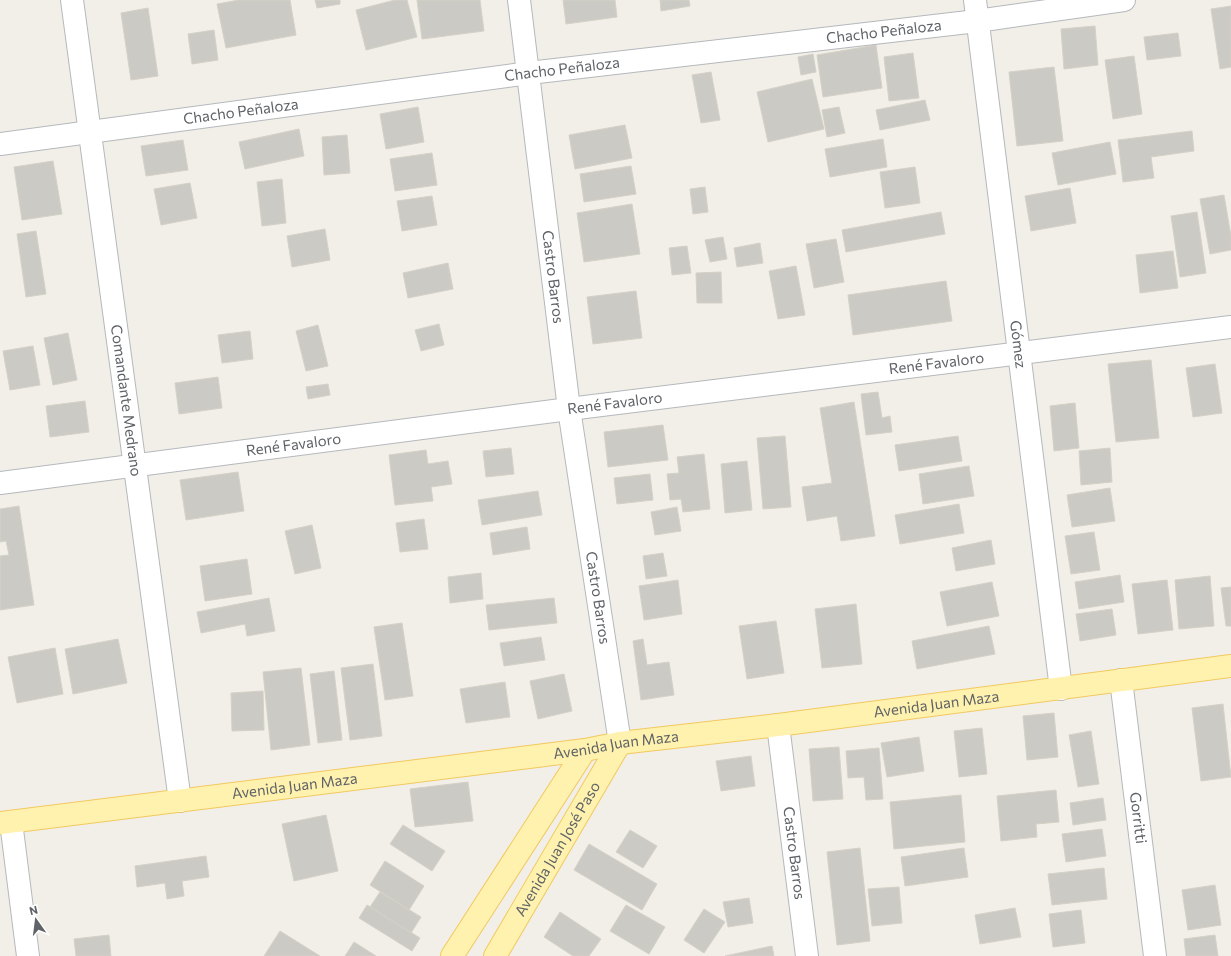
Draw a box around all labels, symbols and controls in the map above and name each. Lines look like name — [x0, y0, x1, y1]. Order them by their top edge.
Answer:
street label: Chacho Peñaloza — [825, 15, 943, 46]
street label: Chacho Peñaloza — [503, 53, 621, 84]
street label: Chacho Peñaloza — [182, 94, 300, 127]
street label: Castro Barros — [539, 229, 568, 325]
street label: Gómez — [1007, 319, 1031, 369]
street label: Comandante Medrano — [108, 323, 146, 477]
street label: René Favaloro — [888, 348, 985, 377]
street label: René Favaloro — [566, 388, 663, 417]
street label: René Favaloro — [245, 429, 342, 459]
street label: Castro Barros — [583, 550, 615, 645]
street label: Avenida Juan Maza — [872, 686, 1000, 720]
street label: Avenida Juan Maza — [552, 726, 680, 762]
street label: Avenida Juan Maza — [231, 768, 358, 802]
street label: Avenida Juan José Paso — [510, 778, 603, 919]
street label: Gorritti — [1127, 791, 1151, 845]
street label: Castro Barros — [780, 805, 810, 901]
north arrow — [16, 900, 56, 940]
text: N — [28, 903, 39, 917]

